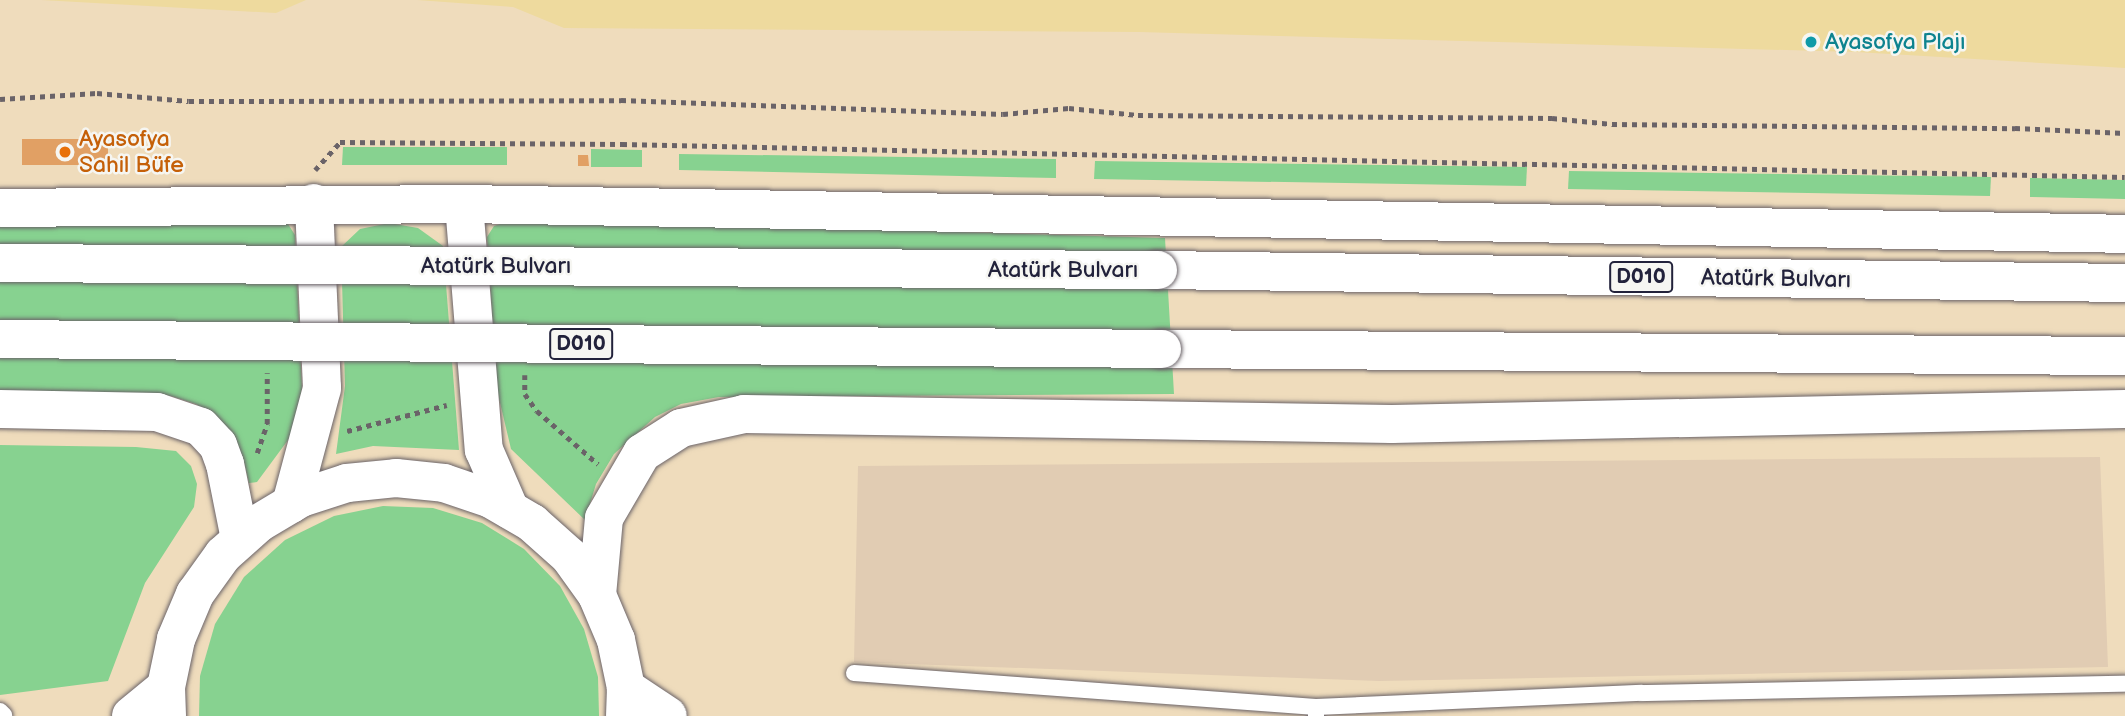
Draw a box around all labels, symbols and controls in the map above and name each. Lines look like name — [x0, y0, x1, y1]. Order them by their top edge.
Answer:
place label: Ayasofya Plajı — [1825, 28, 1965, 56]
marker: Ayasofya Plajı — [1803, 34, 1819, 50]
place label: Ayasofya Sahil Büfe — [79, 125, 184, 179]
marker: Ayasofya Sahil Büfe — [57, 144, 73, 160]
street label: Atatürk Bulvarı — [421, 252, 571, 280]
street label: Atatürk Bulvarı — [988, 256, 1138, 284]
road number: D010 — [1608, 260, 1674, 294]
street label: Atatürk Bulvarı — [1701, 264, 1851, 294]
road number: D010 — [548, 326, 614, 362]

